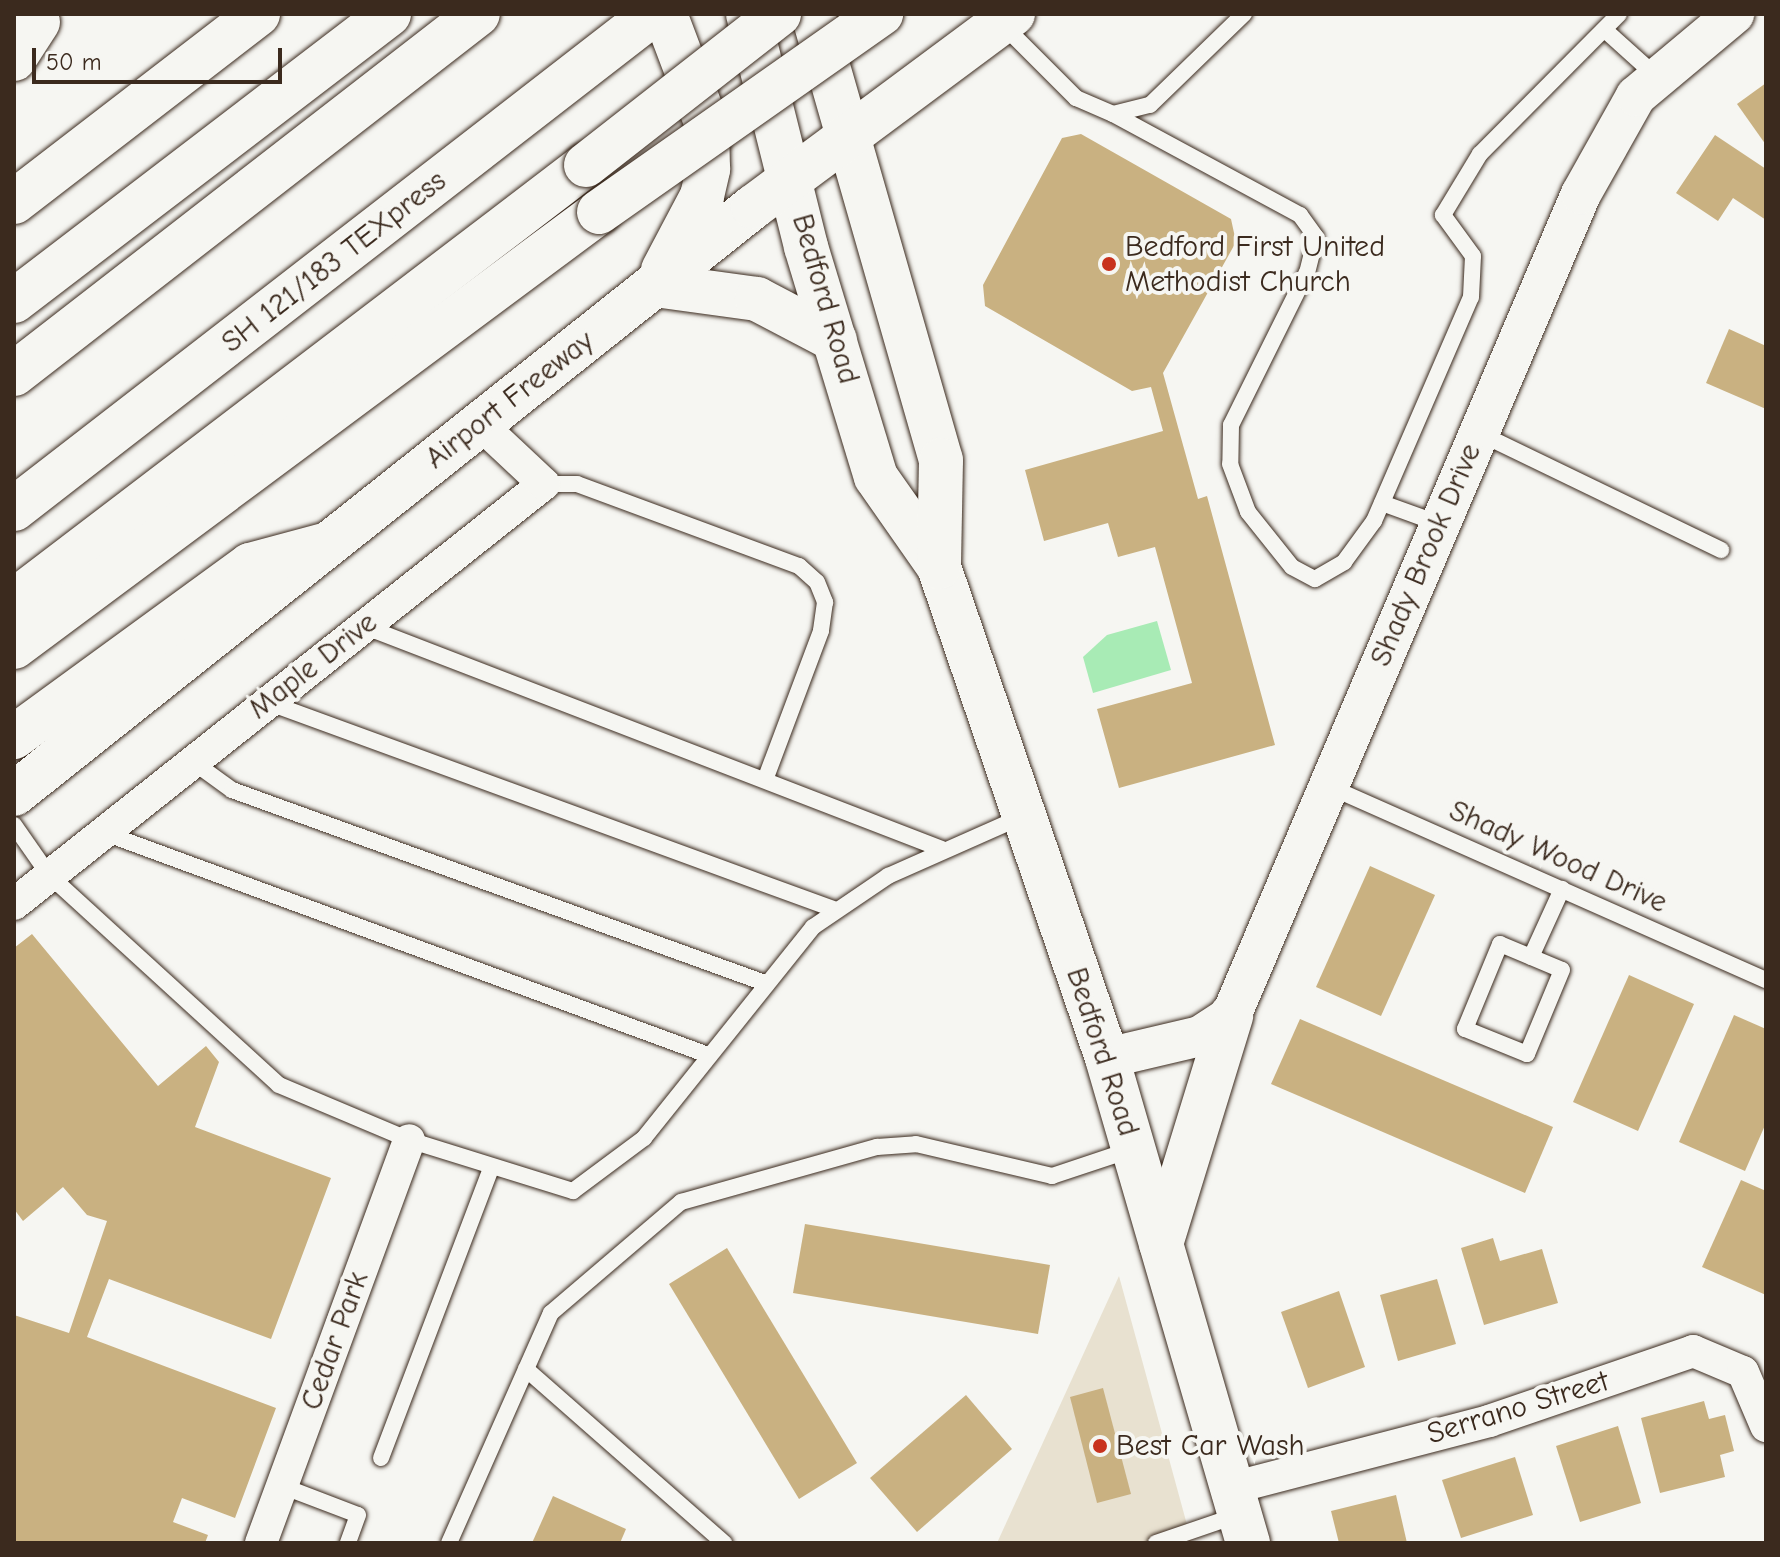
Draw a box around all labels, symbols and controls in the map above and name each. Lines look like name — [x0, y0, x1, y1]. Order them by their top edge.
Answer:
scale bar — [36, 32, 286, 82]
text: 50 m — [46, 48, 102, 76]
street label: SH 121/183 TEXpress — [215, 163, 453, 361]
street label: Bedford Road — [784, 210, 866, 388]
place label: Bedford First United Methodist Church — [1125, 229, 1385, 300]
marker: Bedford First United Methodist Church — [1100, 255, 1118, 273]
street label: Airport Freeway — [419, 323, 601, 477]
street label: Shady Brook Drive — [1363, 438, 1489, 672]
street label: Maple Drive — [242, 605, 384, 727]
street label: Shady Wood Drive — [1444, 793, 1672, 921]
street label: Bedford Road — [1058, 963, 1146, 1141]
street label: Cedar Park — [293, 1267, 377, 1415]
street label: Serrano Street — [1423, 1363, 1613, 1453]
place label: Best Car Wash — [1116, 1428, 1305, 1464]
marker: Best Car Wash — [1091, 1437, 1109, 1455]

